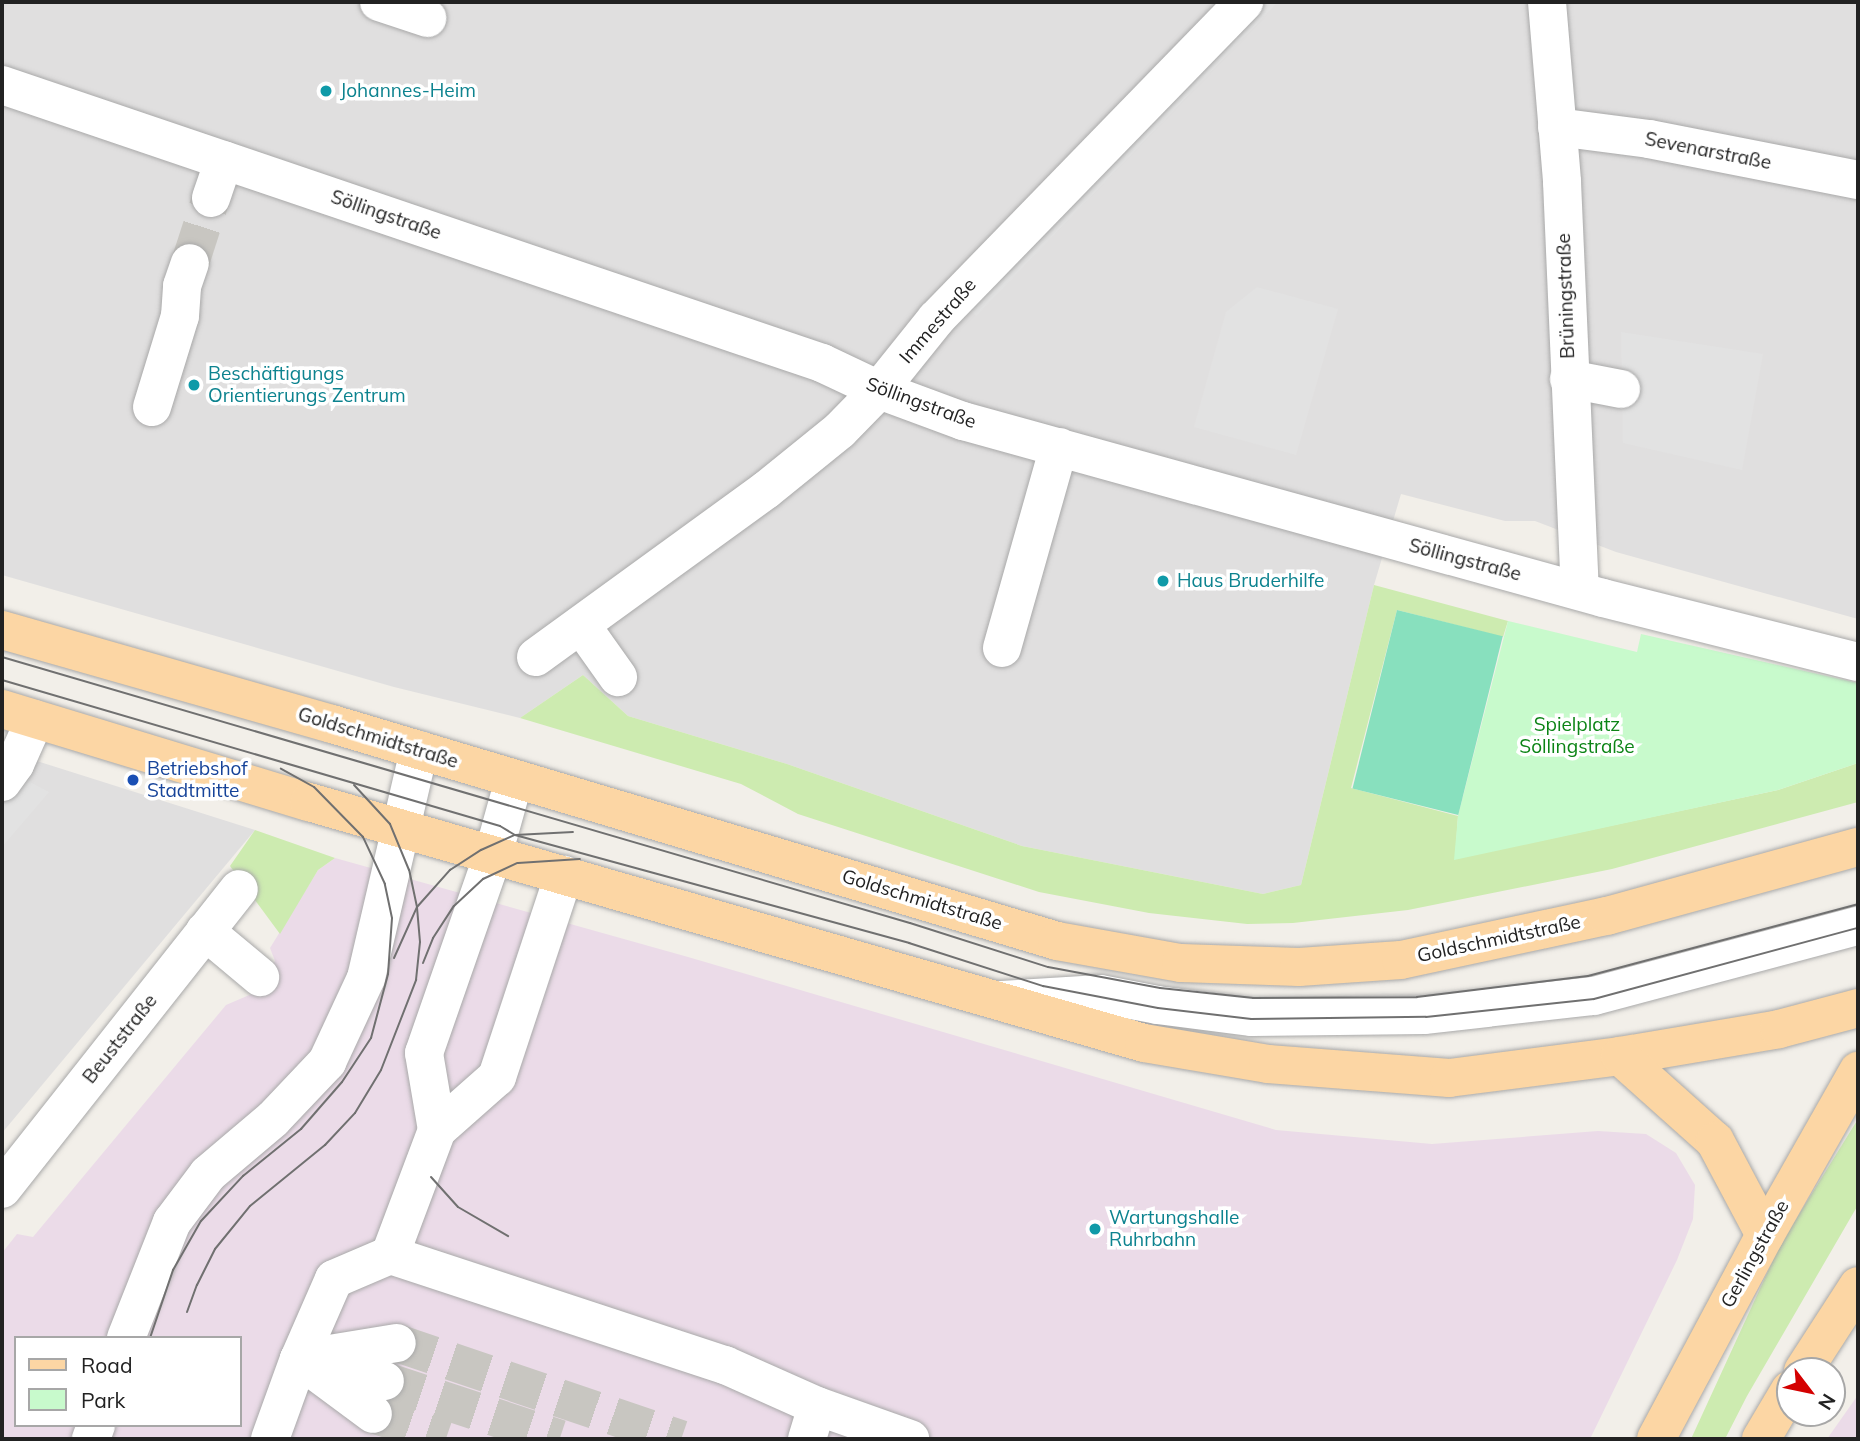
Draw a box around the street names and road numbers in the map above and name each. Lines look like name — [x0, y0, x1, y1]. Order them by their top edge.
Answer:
street label: Sevenarstraße — [1643, 128, 1773, 174]
street label: Söllingstraße — [328, 185, 444, 245]
street label: Brüningstraße — [1552, 233, 1580, 359]
street label: Immestraße — [895, 274, 981, 368]
street label: Söllingstraße — [863, 373, 979, 433]
street label: Söllingstraße — [1406, 534, 1524, 586]
street label: Goldschmidtstraße — [295, 703, 461, 773]
street label: Goldschmidtstraße — [839, 865, 1005, 935]
street label: Goldschmidtstraße — [1415, 911, 1583, 967]
street label: Beuststraße — [78, 990, 162, 1088]
street label: Gerlingstraße — [1716, 1196, 1794, 1312]

